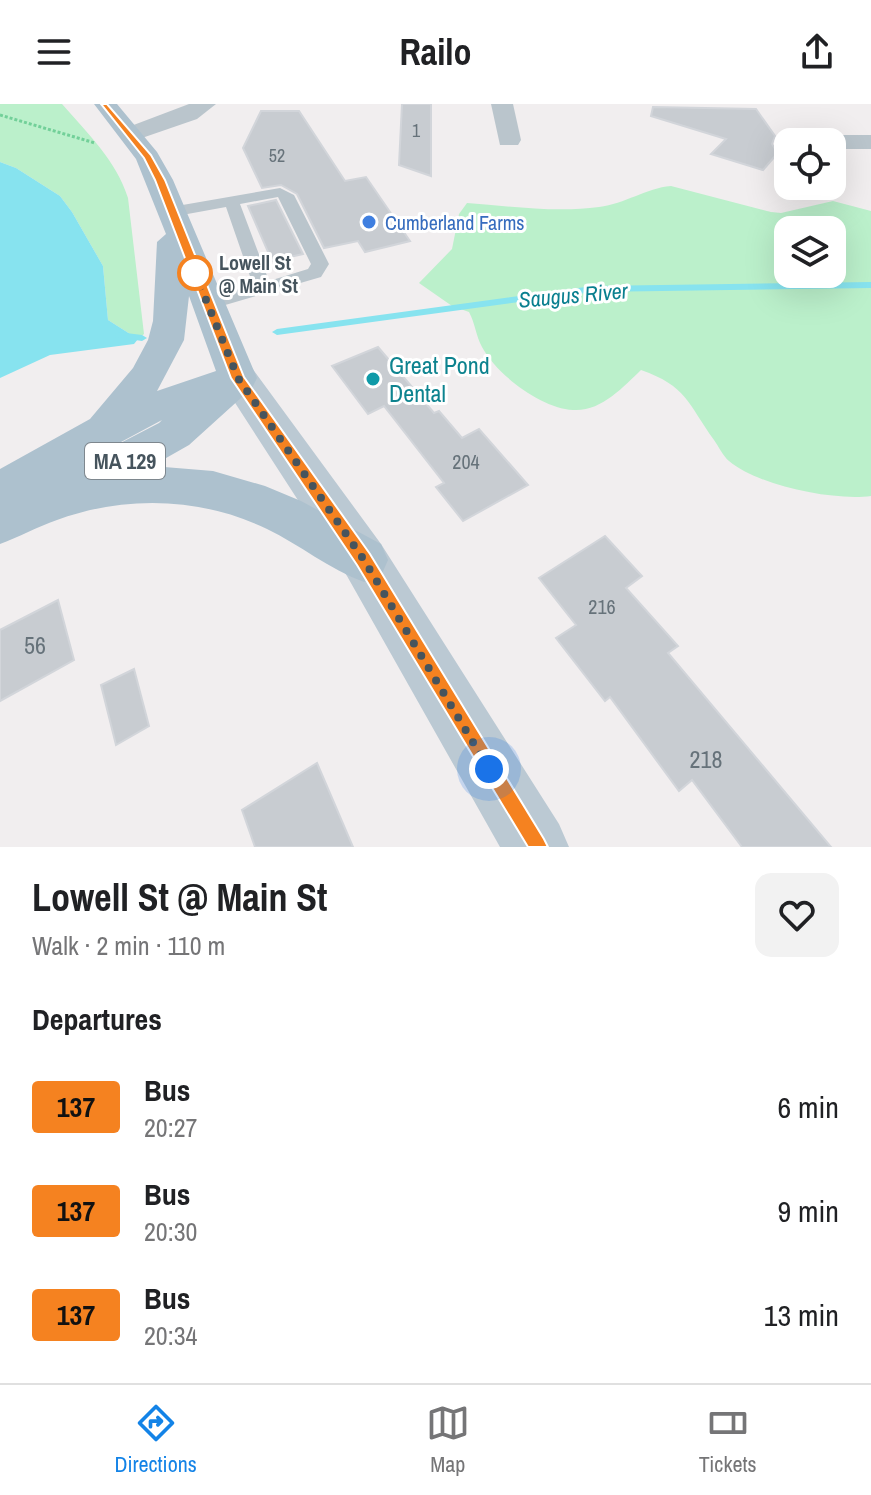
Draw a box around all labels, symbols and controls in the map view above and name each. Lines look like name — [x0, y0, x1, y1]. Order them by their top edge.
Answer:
text: Railo — [399, 28, 472, 76]
icon: menu — [32, 30, 76, 74]
icon: share — [795, 30, 839, 74]
house number: 1 — [412, 118, 421, 143]
map controls — [774, 128, 846, 288]
button: locate — [774, 128, 846, 200]
house number: 52 — [269, 143, 285, 168]
place label: Cumberland Farms — [385, 209, 525, 236]
marker: Cumberland Farms — [360, 213, 378, 231]
button: layers — [774, 216, 846, 288]
place label: Lowell St @ Main St — [219, 249, 298, 299]
marker: Lowell St @ Main St — [178, 256, 212, 290]
water label: Saugus River — [517, 275, 630, 315]
place label: Great Pond Dental — [389, 349, 490, 409]
marker: Great Pond Dental — [364, 370, 382, 388]
road number: MA 129 — [85, 443, 165, 479]
house number: 204 — [452, 448, 480, 475]
house number: 216 — [588, 593, 616, 620]
house number: 56 — [24, 629, 46, 661]
house number: 218 — [690, 743, 722, 775]
your location — [469, 749, 509, 789]
text: Lowell St @ Main St — [32, 872, 327, 923]
button: heart — [755, 873, 839, 957]
text: Walk · 2 min · 110 m — [32, 928, 225, 963]
text: Departures — [32, 999, 162, 1039]
text: Bus — [144, 1070, 190, 1110]
text: 6 min — [777, 1087, 839, 1127]
text: 137 — [57, 1088, 95, 1126]
text: 20:27 — [144, 1110, 197, 1145]
text: Bus — [144, 1174, 190, 1214]
text: 9 min — [777, 1191, 839, 1231]
text: 137 — [57, 1192, 95, 1230]
text: 20:30 — [144, 1214, 197, 1249]
text: Bus — [144, 1278, 190, 1318]
text: 13 min — [764, 1295, 839, 1335]
text: 137 — [57, 1296, 95, 1334]
text: 20:34 — [144, 1318, 197, 1353]
tab: Directions — [115, 1401, 197, 1479]
tab: Map — [426, 1401, 470, 1479]
tab: Tickets — [699, 1401, 756, 1479]

